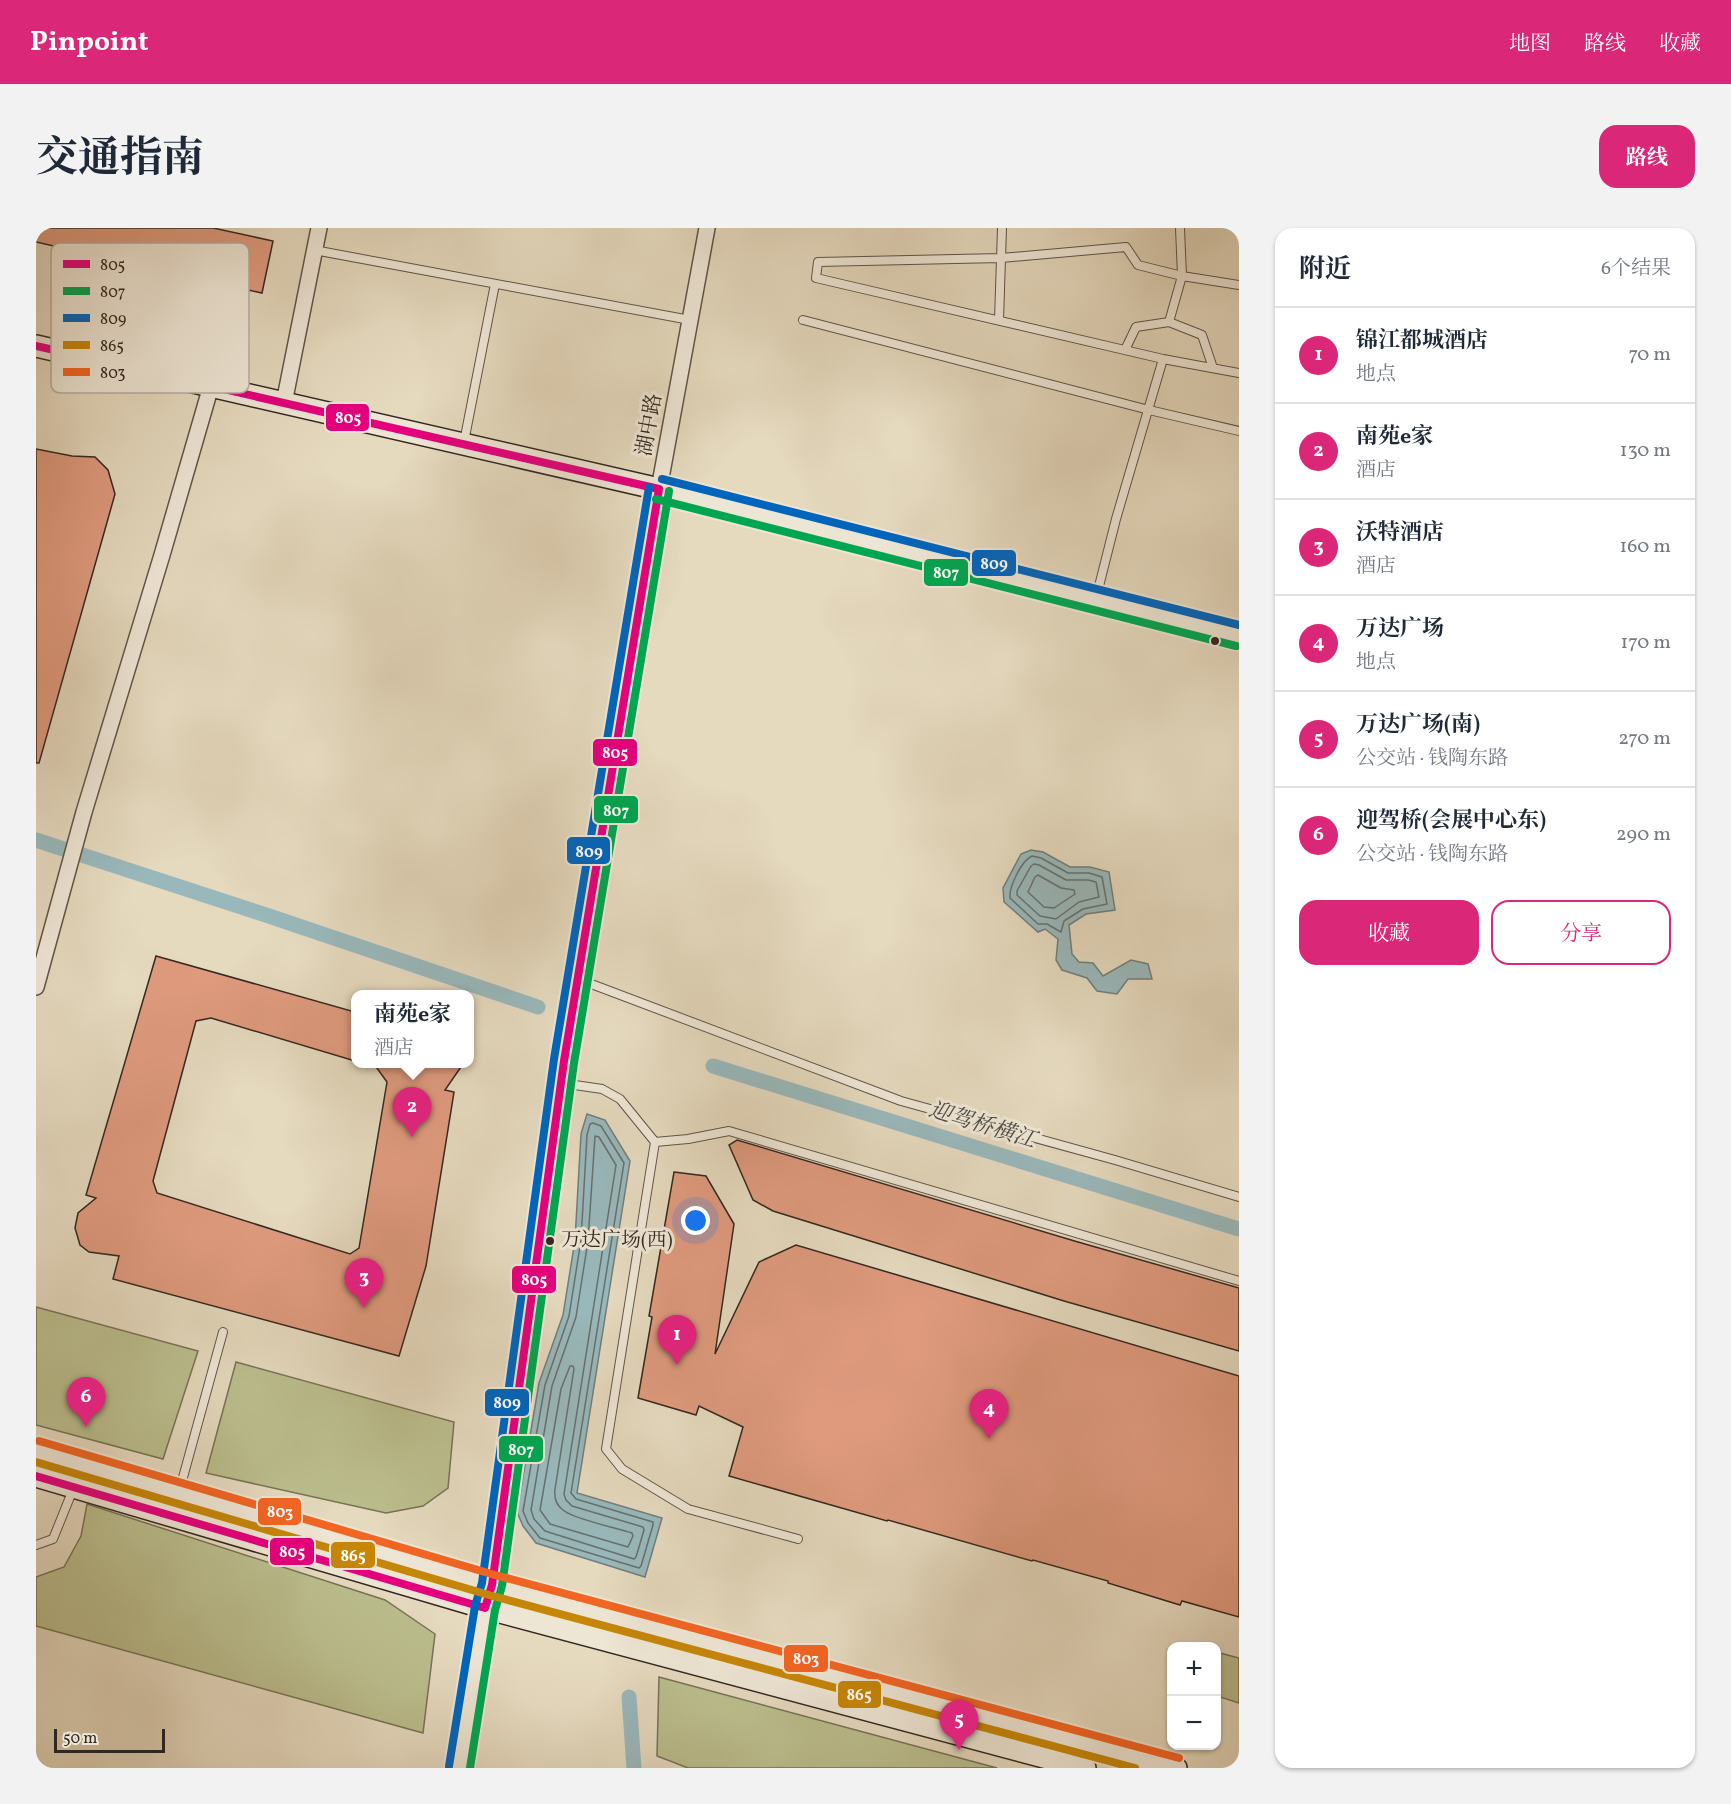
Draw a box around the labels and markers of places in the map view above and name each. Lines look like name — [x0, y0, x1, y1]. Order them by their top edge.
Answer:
unlabelled marker — [1209, 635, 1221, 647]
pin: 2 — [392, 1088, 431, 1137]
place label: 万达广场(西) — [561, 1227, 673, 1255]
marker: 万达广场(西) — [544, 1235, 556, 1247]
pin: 3 — [344, 1258, 384, 1308]
pin: 1 — [658, 1316, 696, 1365]
pin: 6 — [67, 1378, 106, 1427]
pin: 4 — [970, 1390, 1008, 1439]
pin: 5 — [940, 1700, 978, 1750]

